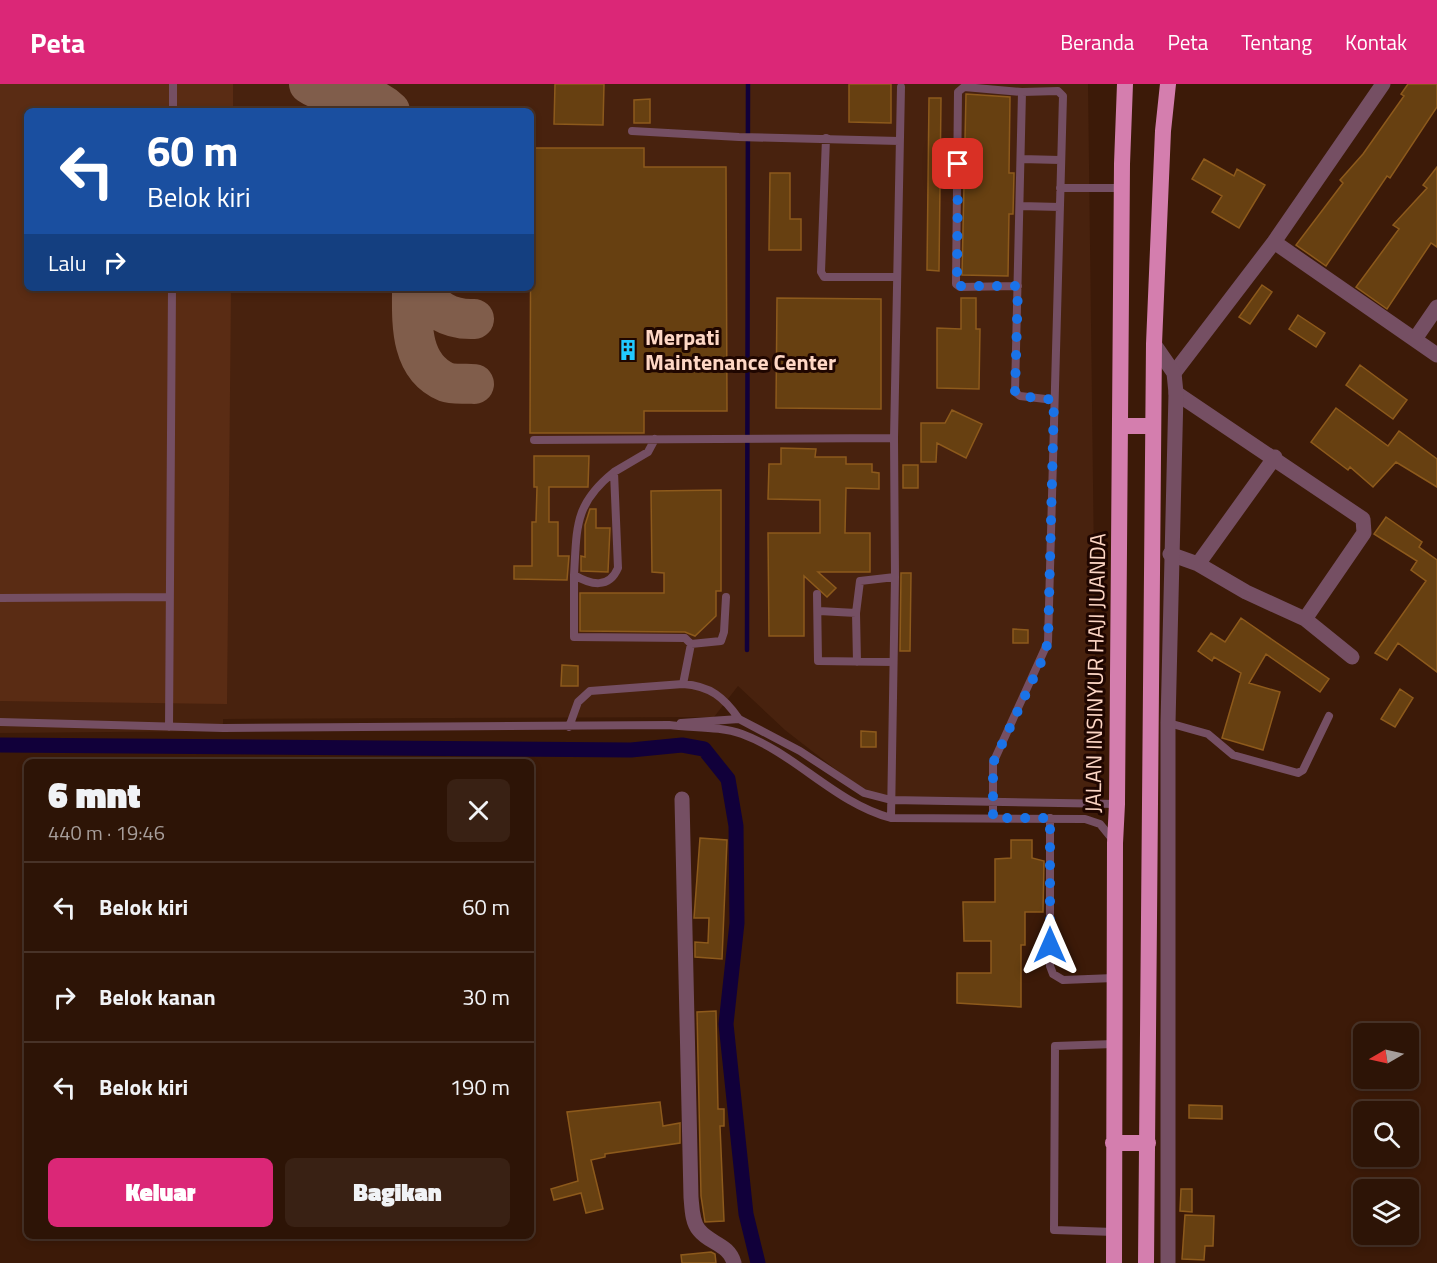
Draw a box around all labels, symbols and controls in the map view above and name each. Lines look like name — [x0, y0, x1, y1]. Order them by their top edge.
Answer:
text: Peta — [30, 21, 85, 64]
text: Beranda — [1060, 26, 1134, 58]
text: Peta — [1167, 26, 1208, 58]
text: Tentang — [1241, 26, 1312, 58]
text: Kontak — [1345, 26, 1407, 58]
text: 60 m — [147, 118, 239, 182]
icon: left — [48, 132, 126, 210]
pin — [932, 138, 983, 189]
icon: arrive — [941, 147, 974, 180]
text: Belok kiri — [147, 176, 251, 217]
text: Lalu — [48, 246, 86, 280]
icon: right — [98, 246, 131, 279]
place label: Merpati Maintenance Center — [645, 320, 836, 379]
building icon: Merpati Maintenance Center — [616, 338, 640, 362]
street label: JALAN INSINYUR HAJI JUANDA — [1076, 533, 1114, 813]
text: 6 mnt — [48, 767, 141, 822]
button: close — [447, 779, 510, 842]
text: 440 m · 19:46 — [48, 817, 165, 848]
text: Belok kiri — [99, 890, 188, 924]
text: 60 m — [462, 890, 510, 924]
icon: left — [48, 891, 81, 924]
position arrow — [1018, 913, 1082, 977]
text: Belok kanan — [99, 980, 216, 1014]
text: 30 m — [462, 980, 510, 1014]
icon: right — [48, 981, 81, 1014]
north arrow — [1353, 1023, 1419, 1089]
map controls — [1353, 1023, 1419, 1245]
text: Belok kiri — [99, 1070, 188, 1104]
text: 190 m — [450, 1070, 510, 1104]
icon: left — [48, 1071, 81, 1104]
button: search — [1353, 1101, 1419, 1167]
button: Keluar — [48, 1158, 273, 1227]
button: Bagikan — [285, 1158, 510, 1227]
button: layers — [1353, 1179, 1419, 1245]

